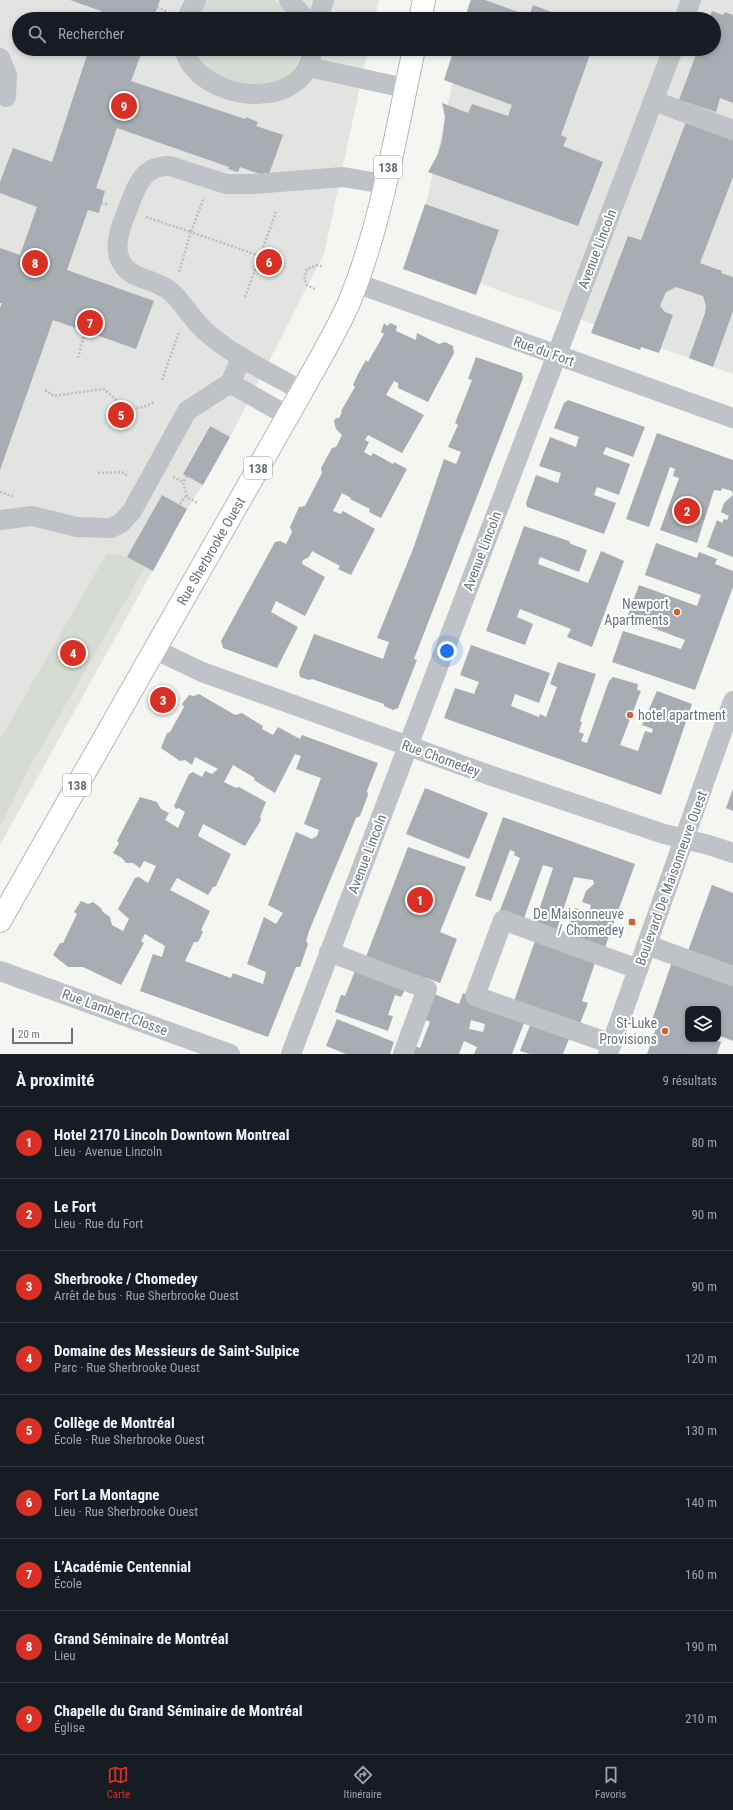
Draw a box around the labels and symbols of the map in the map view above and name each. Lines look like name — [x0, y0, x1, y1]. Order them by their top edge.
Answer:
pin: 9 — [111, 91, 137, 121]
road number: 138 — [374, 156, 402, 178]
street label: Avenue Lincoln — [575, 207, 619, 291]
pin: 6 — [256, 247, 282, 277]
pin: 8 — [22, 248, 48, 278]
pin: 7 — [77, 308, 103, 338]
street label: Rue du Fort — [512, 333, 576, 369]
pin: 5 — [108, 400, 134, 430]
road number: 138 — [244, 457, 272, 479]
street label: Rue Sherbrooke Ouest — [174, 494, 248, 608]
pin: 2 — [674, 496, 700, 526]
street label: Avenue Lincoln — [460, 509, 504, 593]
place label: Newport Apartments — [604, 596, 669, 628]
marker: Newport Apartments — [672, 607, 682, 617]
pin: 4 — [60, 638, 86, 668]
your location — [437, 641, 457, 661]
pin: 3 — [150, 685, 176, 715]
place label: hotel apartment — [638, 707, 726, 723]
marker: hotel apartment — [625, 710, 635, 720]
street label: Rue Chomedey — [400, 736, 482, 780]
road number: 138 — [63, 774, 91, 796]
street label: Boulevard De Maisonneuve Ouest — [632, 789, 710, 967]
street label: Avenue Lincoln — [345, 812, 389, 896]
pin: 1 — [407, 885, 433, 915]
place label: De Maisonneuve / Chomedey — [533, 906, 624, 938]
marker: De Maisonneuve / Chomedey — [627, 917, 637, 927]
street label: Rue Lambert-Closse — [60, 985, 170, 1039]
place label: St-Luke Provisions — [599, 1015, 657, 1047]
scale bar — [12, 1026, 73, 1045]
marker: St-Luke Provisions — [660, 1026, 670, 1036]

